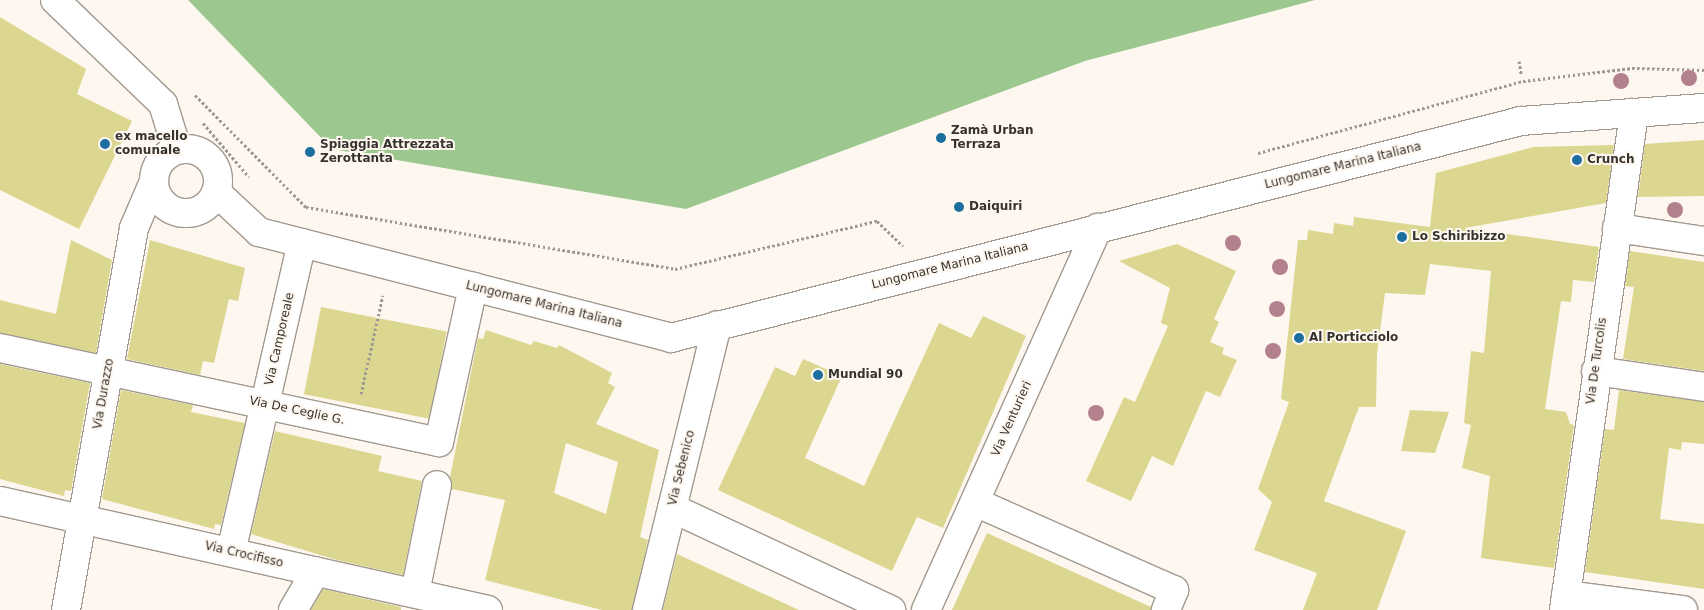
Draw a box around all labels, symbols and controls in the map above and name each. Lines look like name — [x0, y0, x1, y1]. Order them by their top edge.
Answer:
place label: Zamà Urban Terraza — [951, 124, 1033, 152]
place label: ex macello comunale — [115, 130, 187, 158]
marker: Zamà Urban Terraza — [935, 132, 947, 144]
marker: ex macello comunale — [99, 138, 111, 150]
place label: Spiaggia Attrezzata Zerottanta — [320, 138, 454, 166]
street label: Lungomare Marina Italiana — [1263, 140, 1423, 192]
marker: Spiaggia Attrezzata Zerottanta — [304, 146, 316, 158]
place label: Crunch — [1587, 153, 1634, 167]
marker: Crunch — [1571, 154, 1583, 166]
place label: Daiquiri — [969, 200, 1022, 214]
marker: Daiquiri — [953, 201, 965, 213]
place label: Lo Schiribizzo — [1412, 230, 1505, 244]
marker: Lo Schiribizzo — [1396, 231, 1408, 243]
street label: Lungomare Marina Italiana — [870, 240, 1030, 292]
street label: Lungomare Marina Italiana — [464, 279, 624, 331]
street label: Via Camporeale — [262, 291, 298, 387]
street label: Via De Turcolis — [1584, 317, 1610, 405]
place label: Al Porticciolo — [1309, 331, 1398, 345]
marker: Al Porticciolo — [1293, 332, 1305, 344]
street label: Via Durazzo — [91, 358, 117, 430]
place label: Mundial 90 — [828, 368, 903, 382]
marker: Mundial 90 — [812, 369, 824, 381]
street label: Via Venturieri — [989, 379, 1035, 459]
street label: Via De Ceglie G. — [248, 394, 346, 428]
street label: Via Sebenico — [666, 429, 698, 507]
street label: Via Crocifisso — [203, 539, 285, 571]

